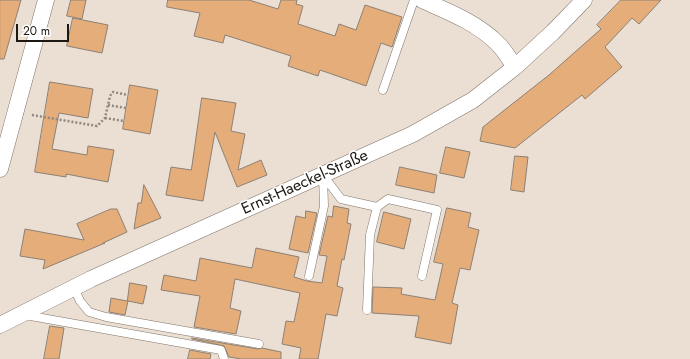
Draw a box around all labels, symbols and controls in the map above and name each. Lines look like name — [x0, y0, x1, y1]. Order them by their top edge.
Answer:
scale bar — [18, 16, 71, 42]
text: 20 m — [23, 22, 50, 40]
street label: Ernst-Haeckel-Straße — [239, 146, 371, 220]

